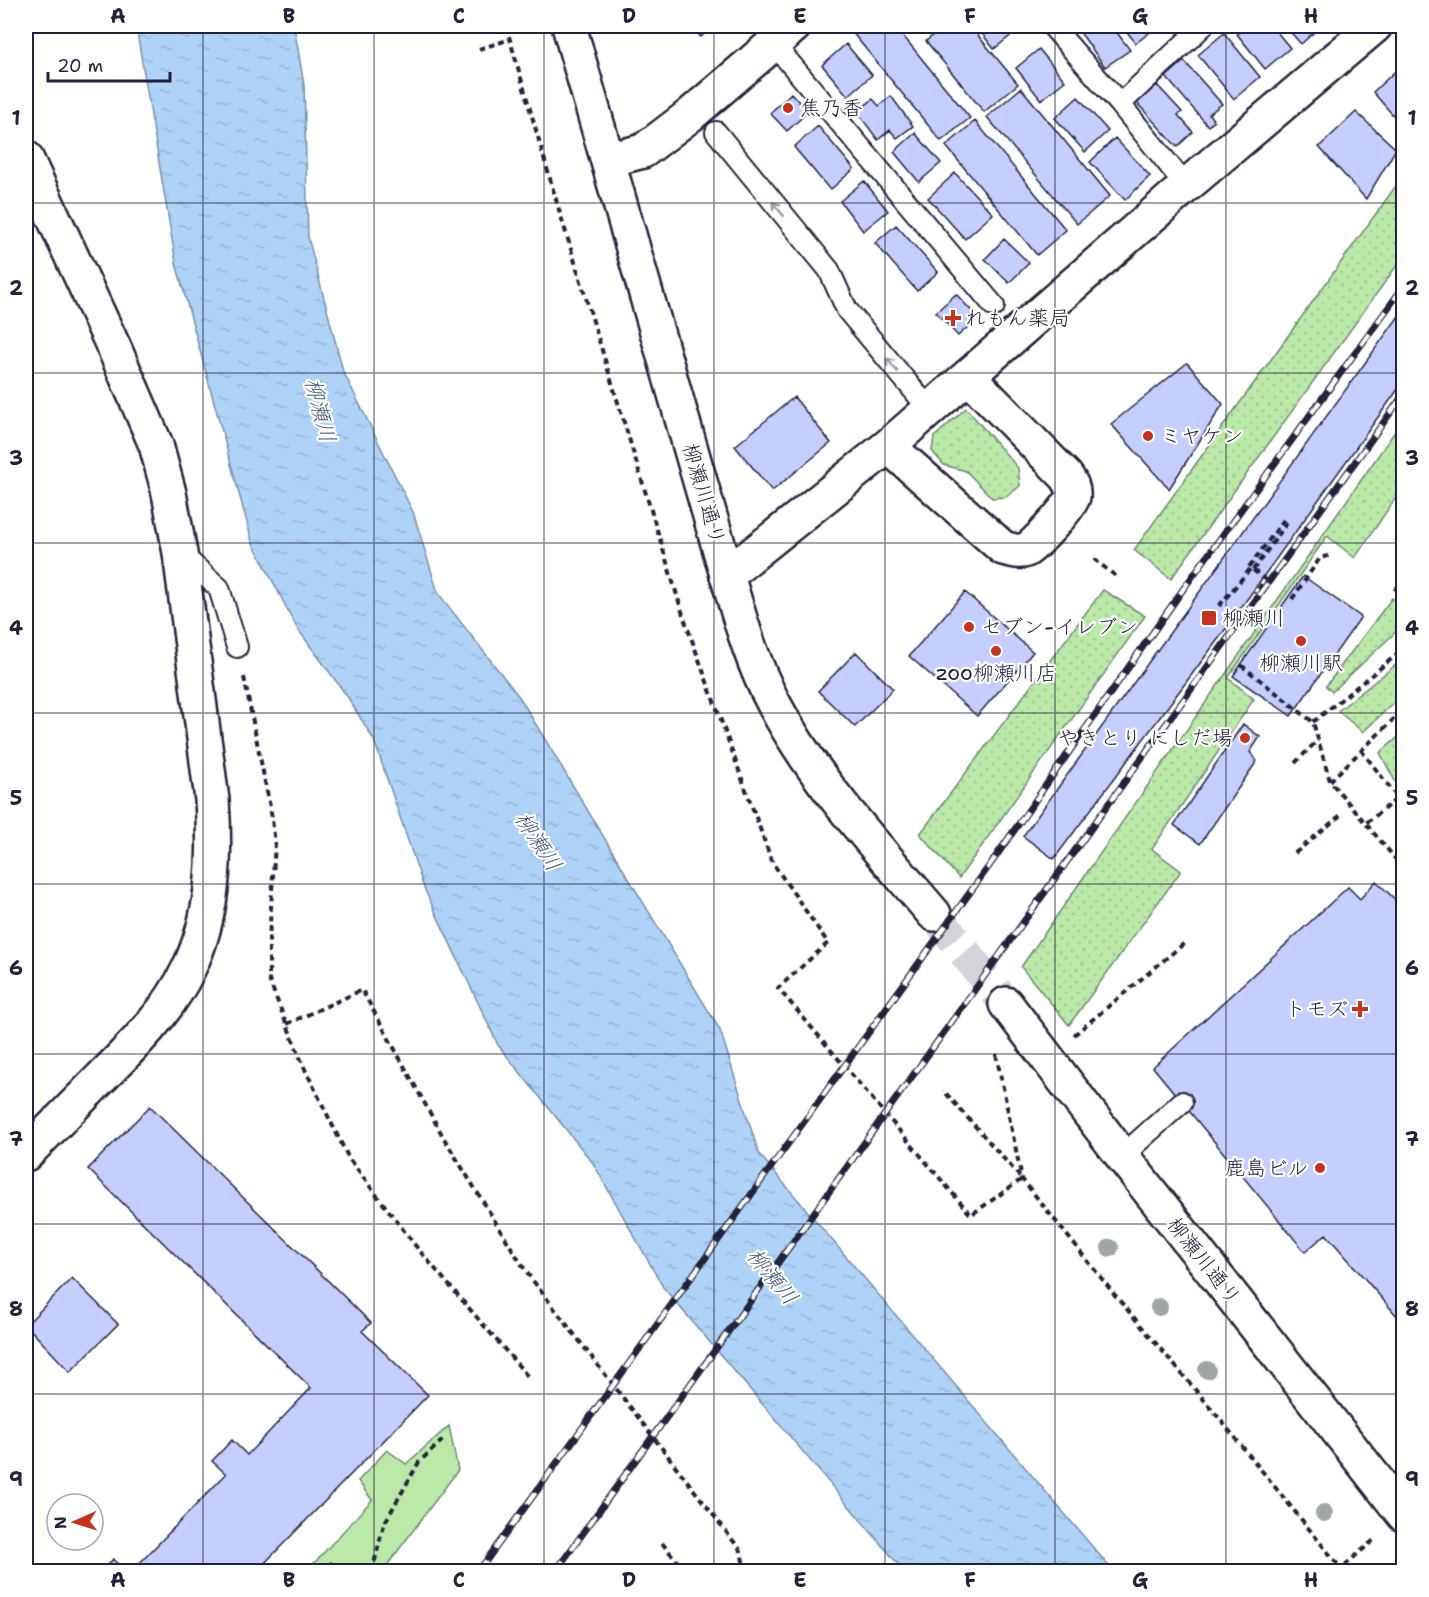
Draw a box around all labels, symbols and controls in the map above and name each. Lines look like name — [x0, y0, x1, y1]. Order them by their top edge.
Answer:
text: A — [110, 3, 126, 29]
text: B — [283, 3, 295, 29]
text: C — [453, 3, 465, 29]
text: D — [622, 3, 636, 29]
text: E — [793, 3, 807, 29]
text: F — [964, 3, 976, 29]
text: G — [1132, 3, 1148, 29]
text: H — [1304, 3, 1318, 29]
scale bar — [48, 45, 170, 83]
text: 20 m — [57, 54, 103, 78]
place label: 焦乃香 — [800, 94, 863, 122]
marker: 焦乃香 — [781, 101, 795, 115]
text: 1 — [11, 105, 21, 131]
text: 1 — [1407, 105, 1417, 131]
one-way arrow — [771, 202, 785, 217]
text: 2 — [9, 275, 23, 301]
text: 2 — [1405, 275, 1419, 301]
place label: れもん薬局 — [965, 304, 1070, 332]
marker: れもん薬局 — [946, 311, 960, 325]
one-way arrow — [886, 357, 899, 373]
water label: 柳瀬川 — [298, 375, 343, 446]
place label: ミヤケン — [1160, 422, 1244, 450]
marker: ミヤケン — [1141, 429, 1155, 443]
street label: 柳瀬川通り — [676, 440, 732, 548]
text: 3 — [9, 445, 23, 471]
text: 3 — [1405, 445, 1419, 471]
place label: 柳瀬川 — [1222, 604, 1285, 632]
marker: 柳瀬川 — [1200, 609, 1218, 627]
place label: セブン-イレブン — [981, 613, 1138, 641]
text: 4 — [9, 615, 23, 641]
text: 4 — [1405, 615, 1419, 641]
marker: セブン-イレブン — [962, 620, 976, 634]
marker: 柳瀬川駅 — [1294, 634, 1308, 648]
marker: zoo柳瀬川店 — [989, 644, 1003, 658]
place label: 柳瀬川駅 — [1259, 649, 1343, 677]
place label: zoo柳瀬川店 — [935, 659, 1057, 687]
place label: やきとり にしだ場 — [1058, 724, 1233, 752]
marker: やきとり にしだ場 — [1238, 731, 1252, 745]
text: 5 — [10, 785, 22, 811]
text: 5 — [1406, 785, 1418, 811]
water label: 柳瀬川 — [508, 806, 569, 877]
text: 6 — [9, 955, 23, 981]
text: 6 — [1405, 955, 1419, 981]
place label: トモズ — [1285, 995, 1348, 1023]
marker: トモズ — [1353, 1002, 1367, 1016]
text: 7 — [9, 1126, 23, 1152]
text: 7 — [1405, 1126, 1419, 1152]
place label: 鹿島ビル — [1224, 1154, 1308, 1182]
marker: 鹿島ビル — [1313, 1161, 1327, 1175]
street label: 柳瀬川通り — [1161, 1211, 1247, 1311]
water label: 柳瀬川 — [741, 1242, 805, 1311]
text: 8 — [9, 1296, 23, 1322]
text: 8 — [1405, 1296, 1419, 1322]
text: 9 — [9, 1466, 23, 1492]
text: 9 — [1405, 1466, 1419, 1492]
north arrow — [45, 1492, 105, 1552]
text: N — [50, 1516, 71, 1530]
text: A — [110, 1567, 126, 1593]
text: B — [283, 1567, 295, 1593]
text: C — [453, 1567, 465, 1593]
text: D — [622, 1567, 636, 1593]
text: E — [793, 1567, 807, 1593]
text: F — [964, 1567, 976, 1593]
text: G — [1132, 1567, 1148, 1593]
text: H — [1304, 1567, 1318, 1593]

